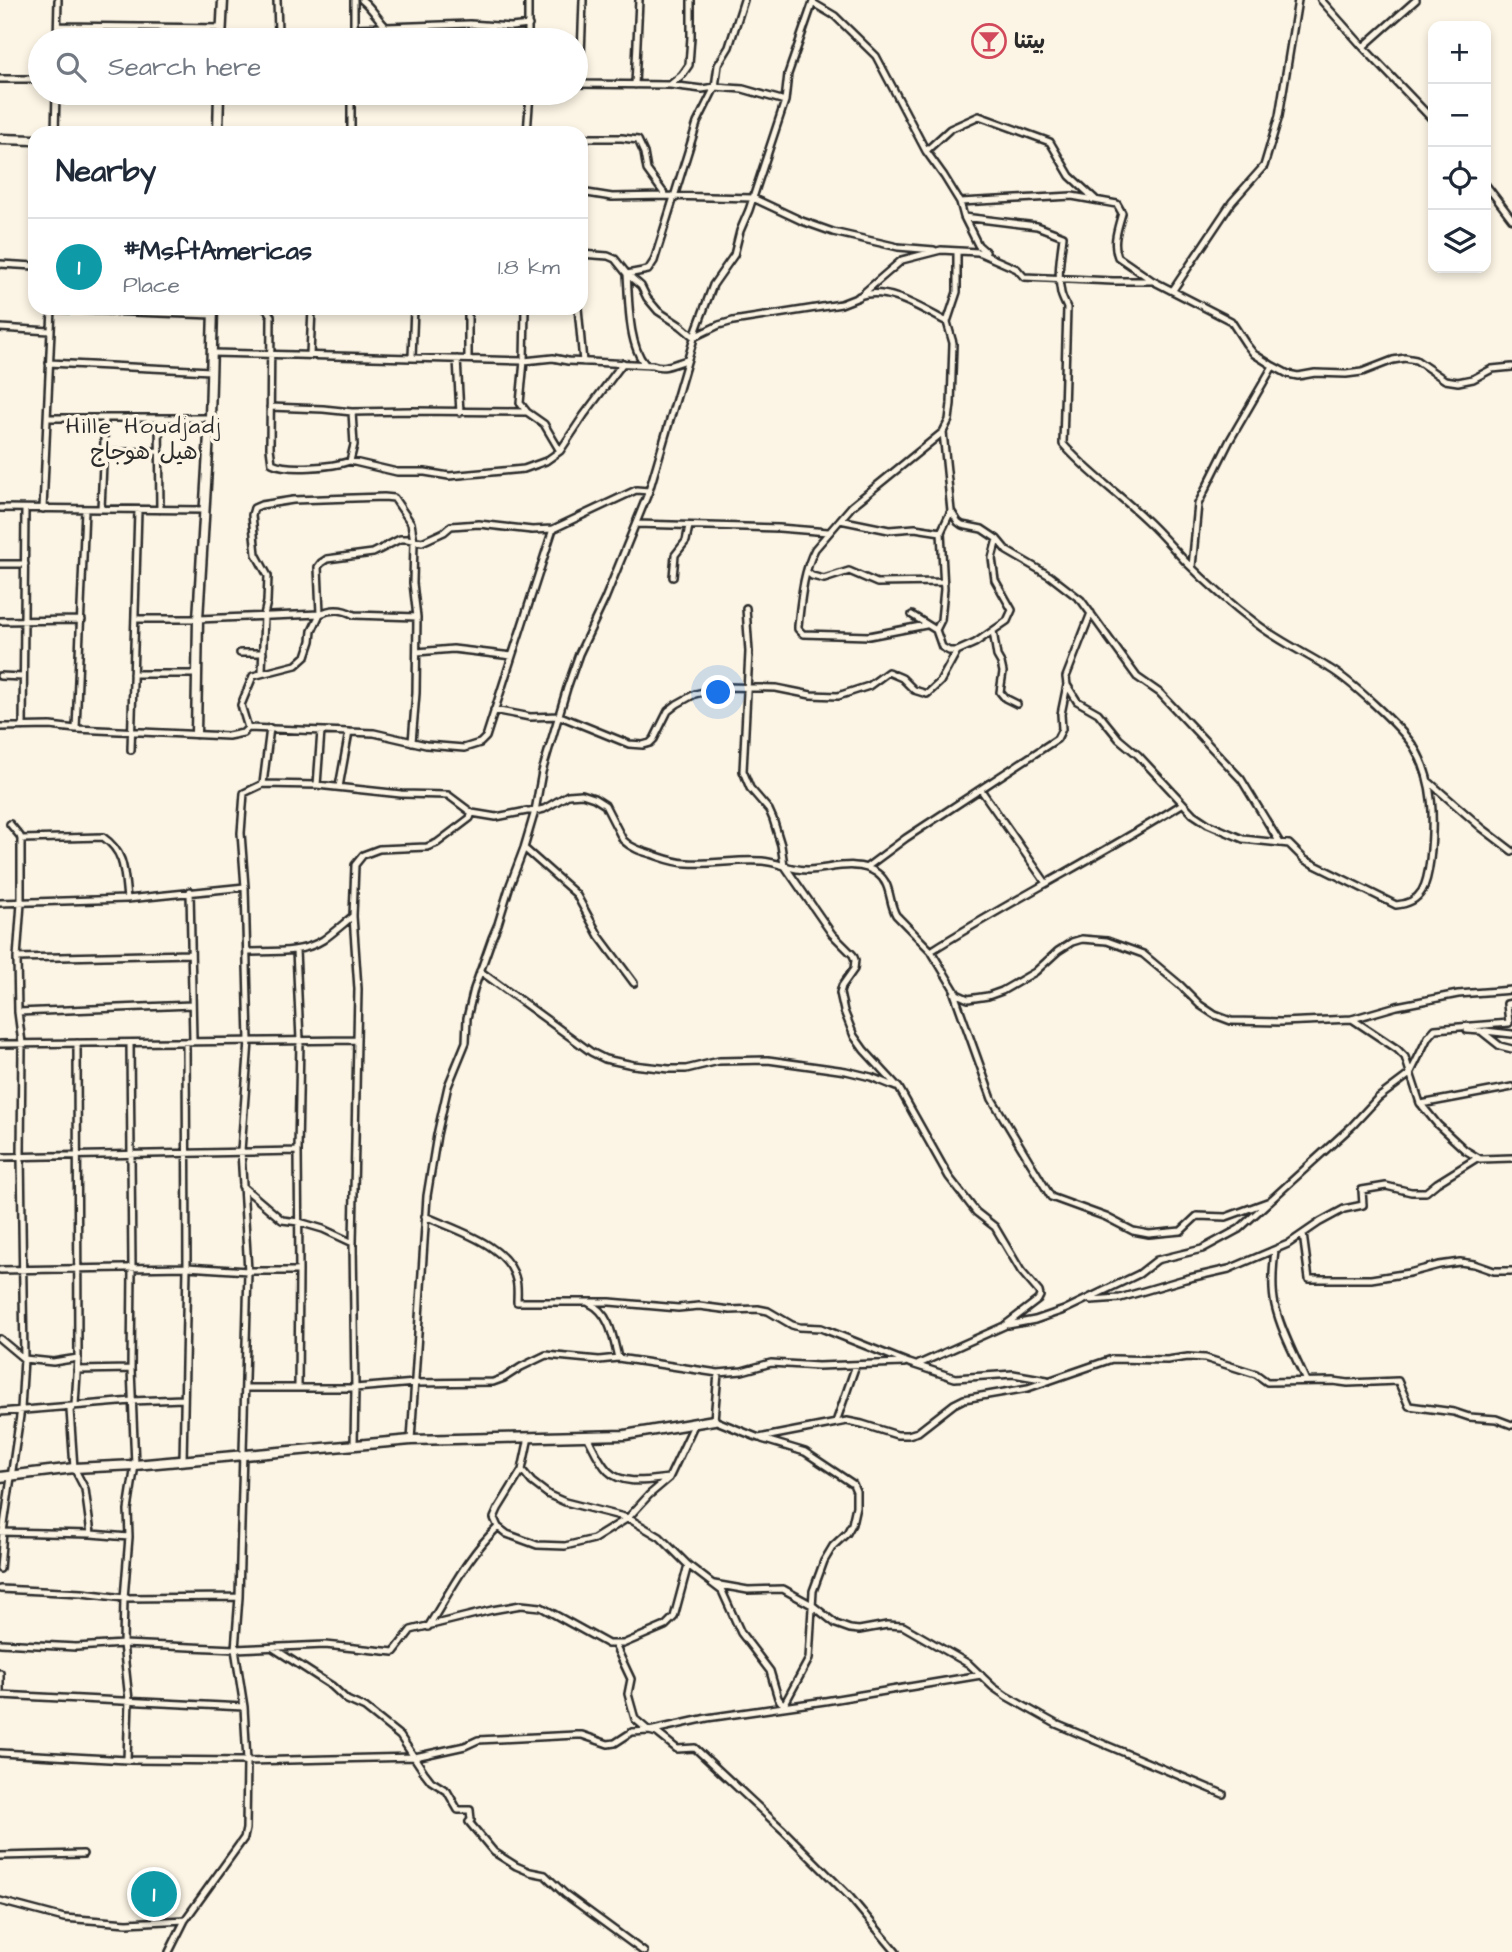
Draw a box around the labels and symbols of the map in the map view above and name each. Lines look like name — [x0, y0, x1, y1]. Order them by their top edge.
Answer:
bar icon: بيتنا — [970, 22, 1008, 60]
place label: بيتنا — [1014, 27, 1045, 56]
district label: Hille Houdjadj هيل هوجاج — [66, 410, 222, 468]
your location — [701, 675, 735, 709]
pin: 1 — [131, 1868, 177, 1920]

